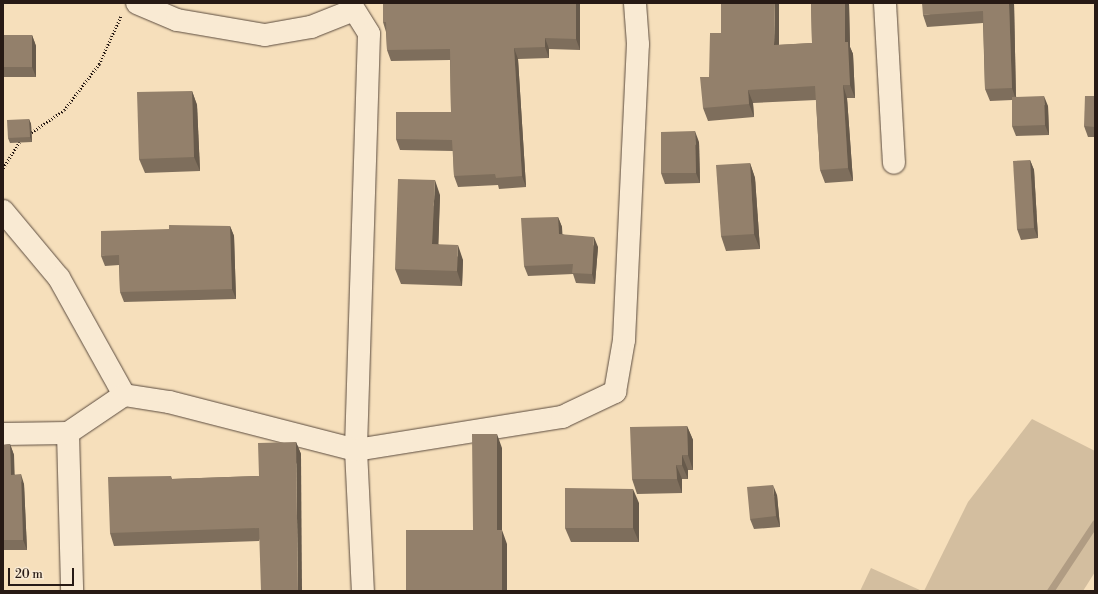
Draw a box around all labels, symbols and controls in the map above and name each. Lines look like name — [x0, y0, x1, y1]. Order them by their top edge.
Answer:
scale bar — [10, 560, 76, 586]
text: 20 m — [15, 567, 43, 582]

